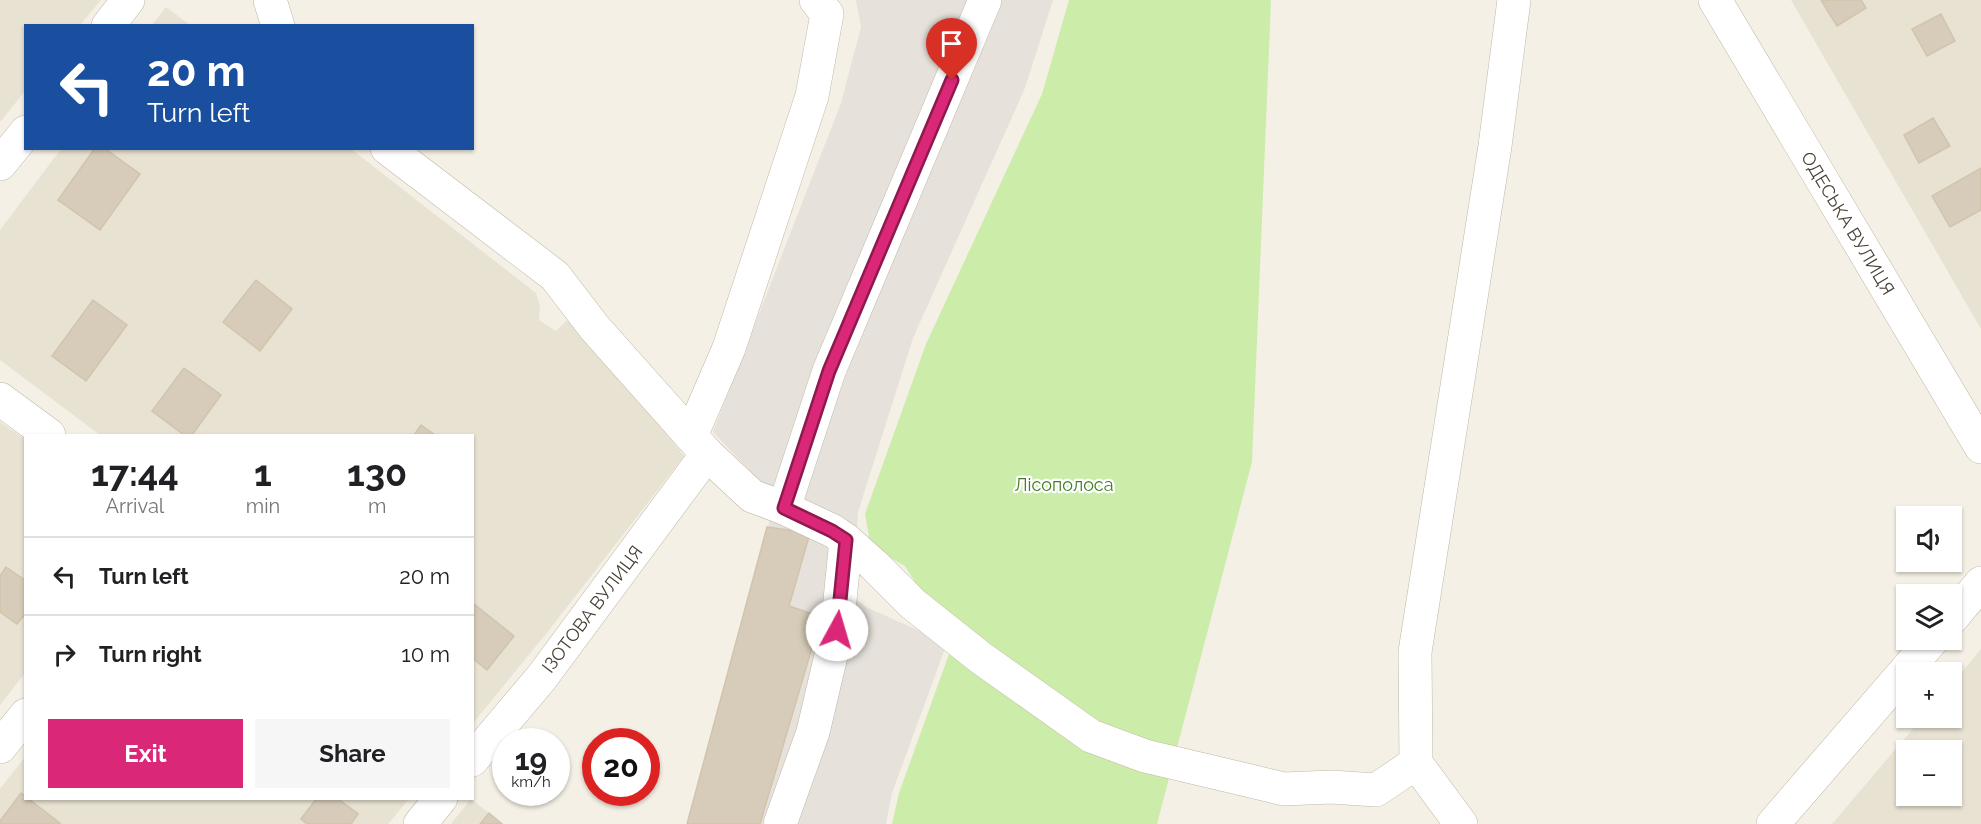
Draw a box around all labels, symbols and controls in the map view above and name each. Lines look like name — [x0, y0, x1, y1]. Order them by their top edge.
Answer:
pin — [926, 18, 977, 80]
icon: arrive — [935, 27, 968, 60]
text: 20 m — [147, 47, 246, 96]
icon: left — [48, 48, 126, 126]
text: Turn left — [147, 97, 250, 128]
street label: ОДЕСЬКА ВУЛИЦЯ — [1797, 148, 1899, 298]
text: 17:44 — [91, 452, 179, 494]
text: 1 — [254, 452, 272, 494]
text: 130 — [347, 452, 407, 494]
park label: Лісополоса — [1014, 474, 1114, 495]
text: Arrival — [106, 494, 164, 518]
text: min — [246, 494, 280, 518]
text: m — [368, 494, 386, 518]
map controls — [1896, 506, 1962, 806]
button: sound — [1896, 506, 1962, 572]
street label: ІЗОТОВА ВУЛИЦЯ — [537, 541, 647, 677]
icon: left — [48, 560, 81, 593]
text: Turn left — [99, 563, 189, 589]
text: 20 m — [399, 563, 450, 589]
button: layers — [1896, 584, 1962, 650]
position arrow — [805, 598, 869, 662]
icon: right — [48, 638, 81, 671]
text: Turn right — [99, 641, 202, 667]
text: 10 m — [401, 641, 450, 667]
button: + — [1896, 662, 1962, 728]
button: Exit — [48, 719, 243, 788]
button: Share — [255, 719, 450, 788]
speed limit sign: 20 — [582, 728, 660, 806]
button: − — [1896, 740, 1962, 806]
text: 19 — [515, 742, 547, 777]
text: km/h — [511, 773, 551, 791]

